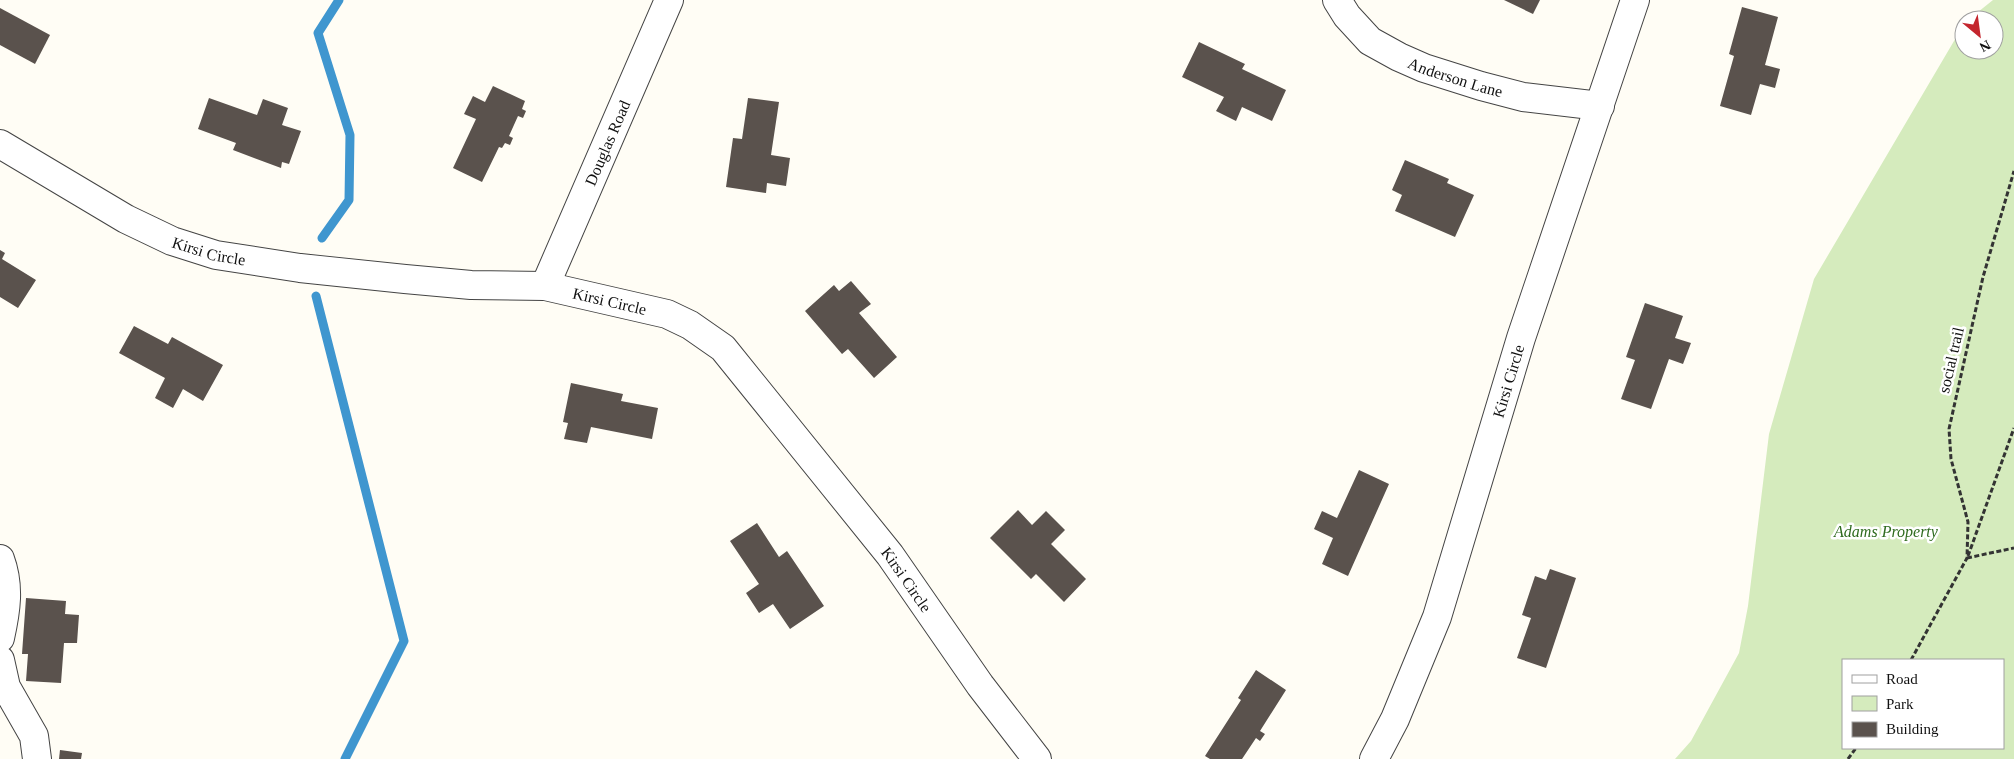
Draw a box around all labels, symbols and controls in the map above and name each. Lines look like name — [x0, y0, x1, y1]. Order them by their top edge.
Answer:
north arrow — [1954, 10, 2004, 60]
text: N — [1977, 37, 1993, 55]
street label: Anderson Lane — [1406, 54, 1505, 100]
street label: Douglas Road — [581, 98, 633, 188]
street label: Kirsi Circle — [170, 233, 247, 268]
street label: Kirsi Circle — [571, 284, 648, 318]
street label: social trail — [1935, 325, 1967, 395]
street label: Kirsi Circle — [1489, 343, 1527, 419]
park label: Adams Property — [1833, 523, 1939, 541]
street label: Kirsi Circle — [878, 543, 935, 615]
legend — [1842, 659, 2004, 749]
text: Road — [1886, 671, 1918, 687]
text: Park — [1886, 696, 1914, 712]
text: Building — [1886, 721, 1939, 737]

